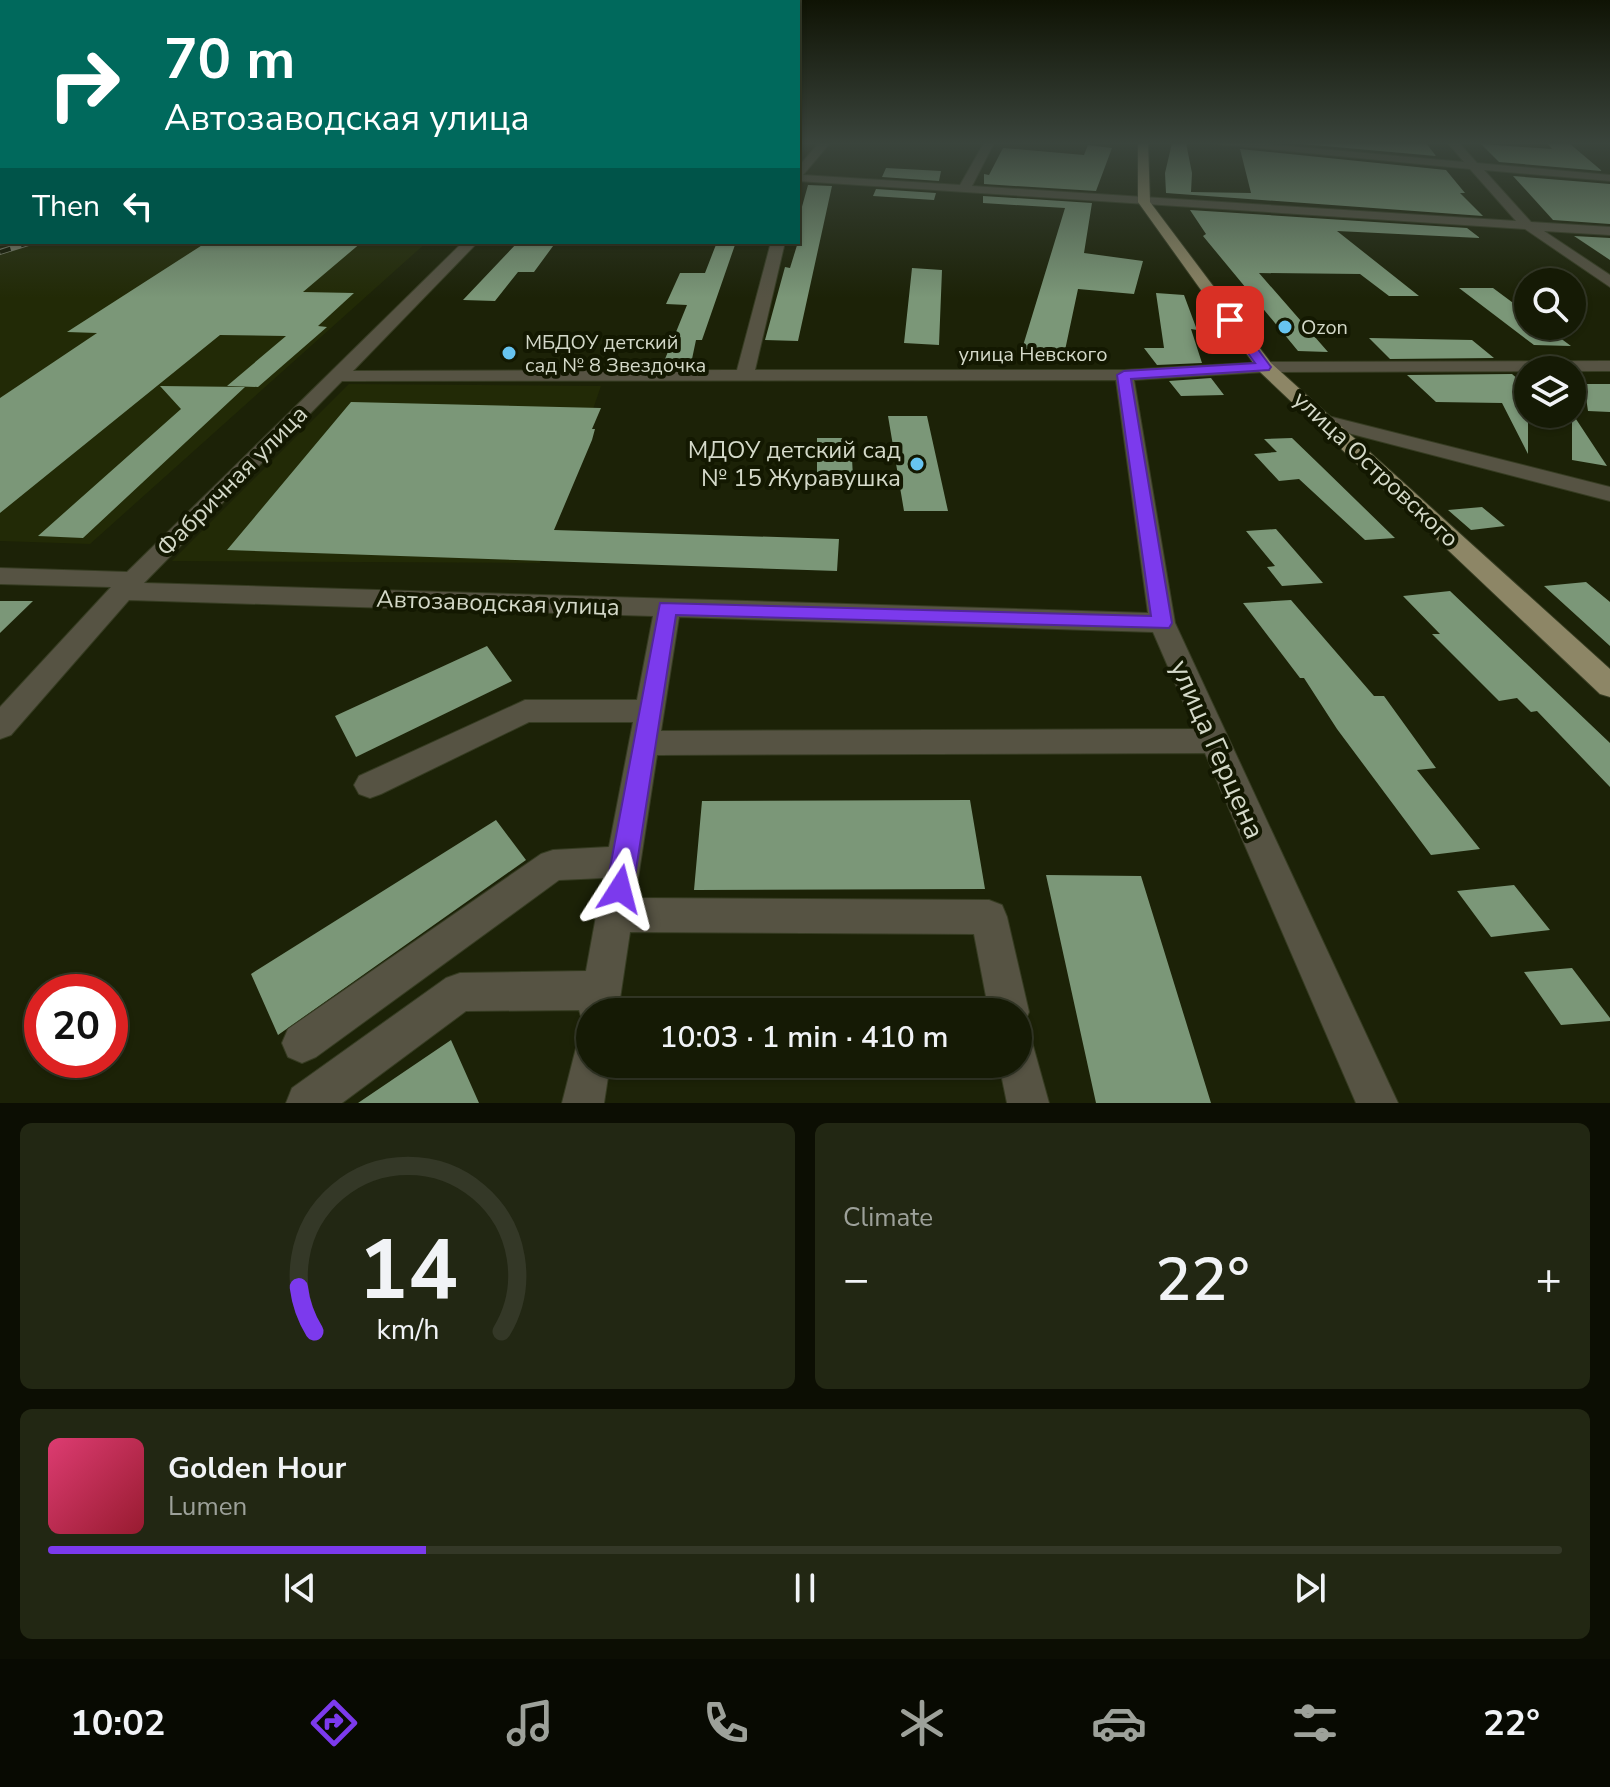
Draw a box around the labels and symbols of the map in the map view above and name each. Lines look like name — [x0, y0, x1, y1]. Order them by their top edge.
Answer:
pin — [1196, 286, 1264, 354]
place label: Ozon — [1301, 314, 1348, 341]
marker: Ozon — [1276, 318, 1294, 336]
place label: МБДОУ детский сад № 8 Звездочка — [525, 329, 706, 379]
street label: улица Невского — [958, 341, 1108, 368]
marker: МБДОУ детский сад № 8 Звездочка — [500, 344, 518, 362]
street label: улица Островского — [1286, 384, 1466, 554]
street label: Фабричная улица — [149, 398, 315, 564]
place label: МДОУ детский сад № 15 Журавушка — [688, 434, 901, 494]
marker: МДОУ детский сад № 15 Журавушка — [908, 455, 926, 473]
street label: Автозаводская улица — [376, 583, 620, 623]
street label: улица Герцена — [1161, 654, 1274, 845]
position arrow — [578, 847, 662, 931]
speed limit sign: 20 — [24, 974, 128, 1078]

